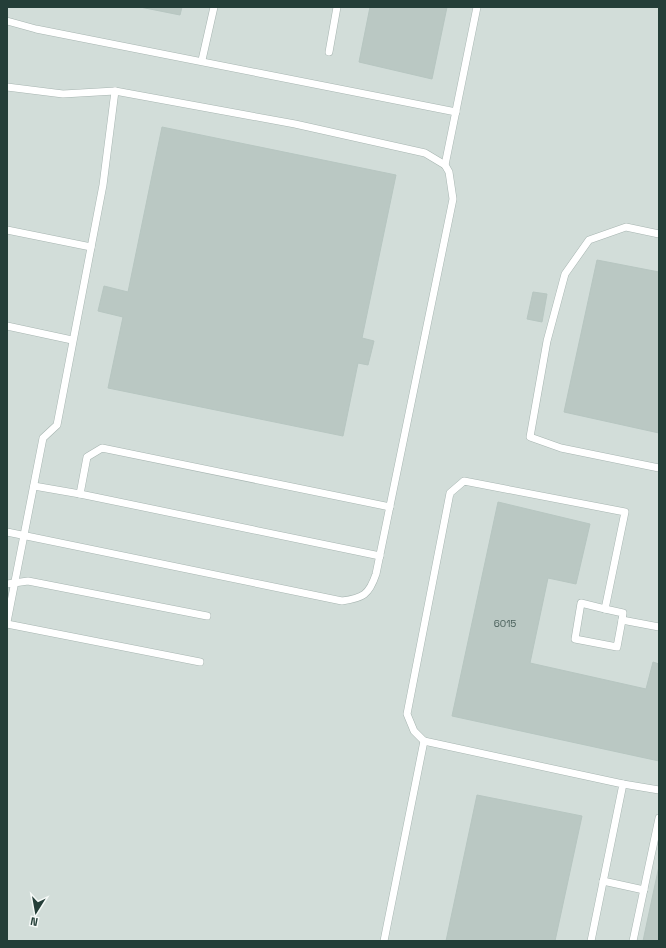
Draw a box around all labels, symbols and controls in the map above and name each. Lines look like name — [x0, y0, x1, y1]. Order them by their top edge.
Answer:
house number: 6015 — [494, 617, 516, 630]
north arrow — [16, 892, 56, 932]
text: N — [29, 914, 39, 929]

